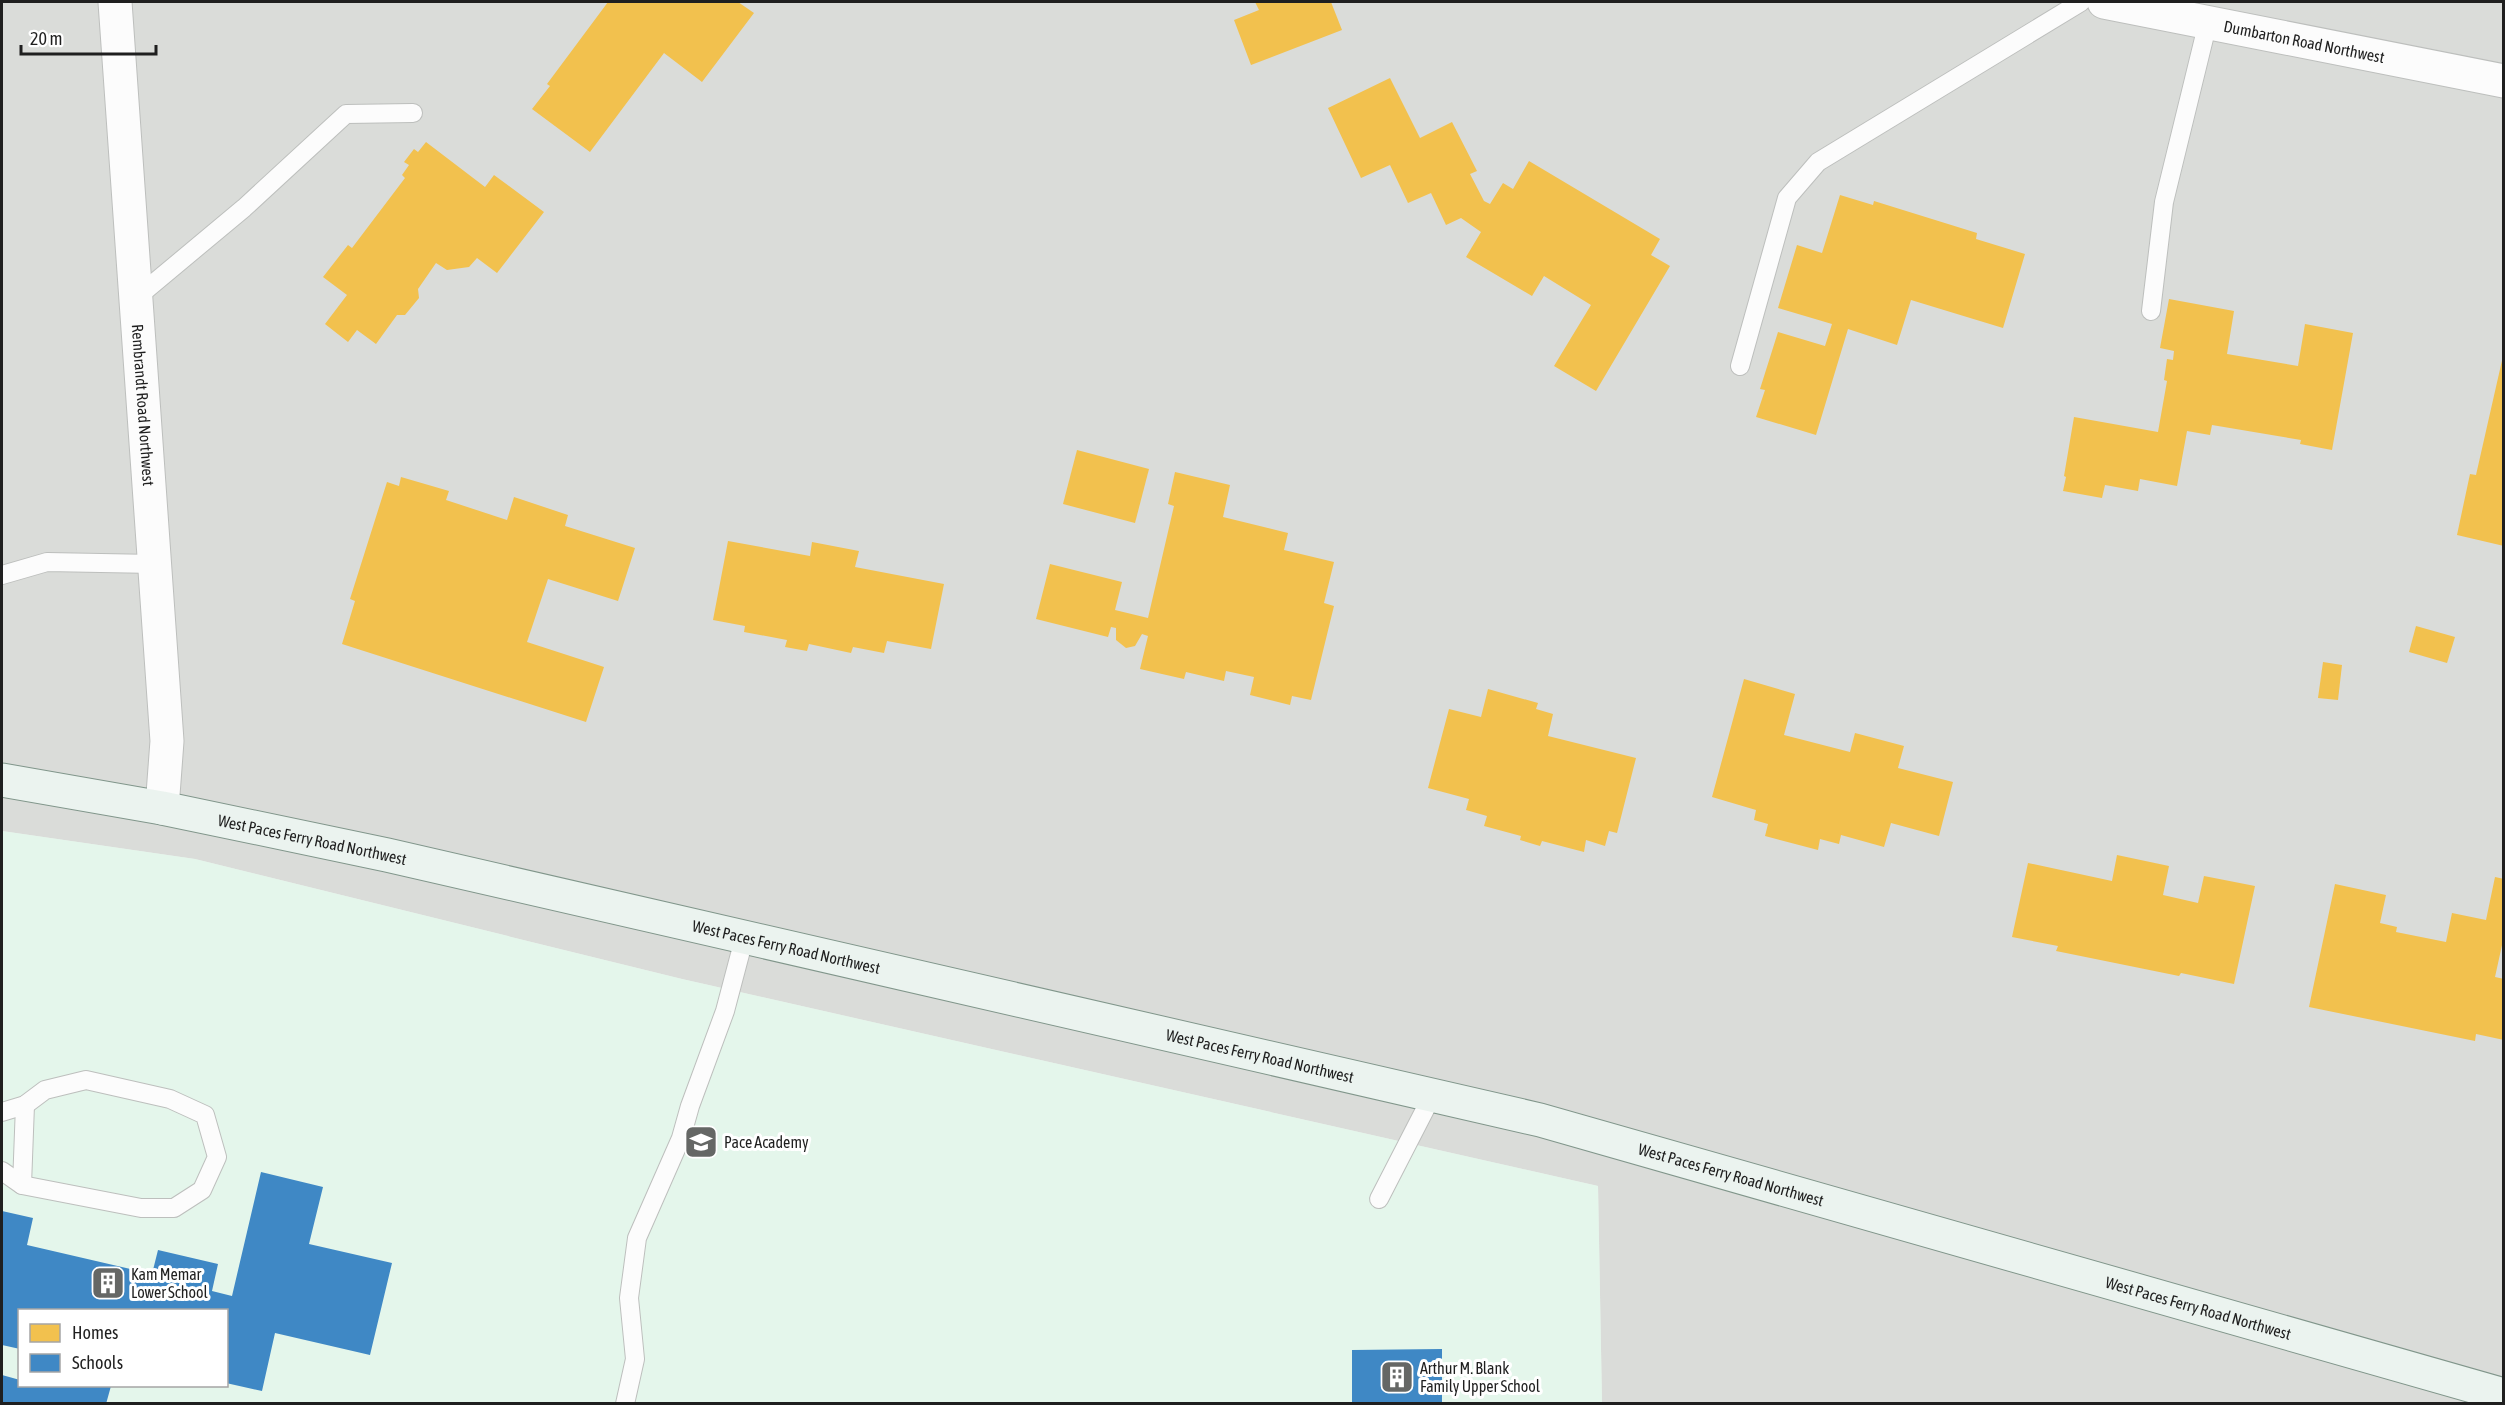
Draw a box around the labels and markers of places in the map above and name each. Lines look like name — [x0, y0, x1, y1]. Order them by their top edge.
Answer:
school or university icon: Pace Academy — [683, 1124, 719, 1160]
place label: Pace Academy — [724, 1133, 809, 1152]
building icon: Kam Memar Lower School — [90, 1265, 126, 1301]
place label: Kam Memar Lower School — [131, 1265, 209, 1301]
building icon: Arthur M. Blank Family Upper School — [1379, 1359, 1415, 1395]
place label: Arthur M. Blank Family Upper School — [1420, 1359, 1541, 1396]

